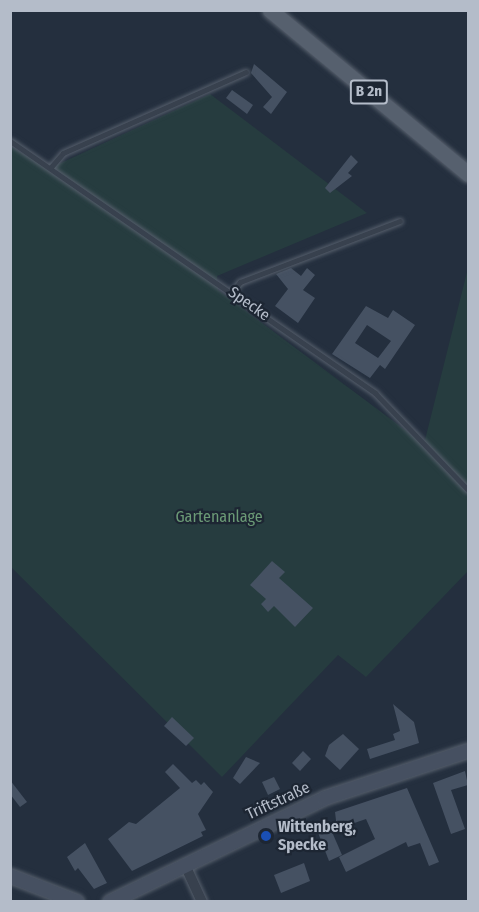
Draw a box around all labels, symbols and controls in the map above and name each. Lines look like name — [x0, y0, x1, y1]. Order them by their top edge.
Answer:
road number: B 2n — [350, 80, 388, 104]
street label: Specke — [224, 283, 274, 325]
park label: Gartenanlage — [175, 507, 263, 527]
street label: Triftstraße — [243, 778, 313, 824]
place label: Wittenberg, Specke — [278, 817, 356, 855]
marker: Wittenberg, Specke — [259, 829, 273, 843]

